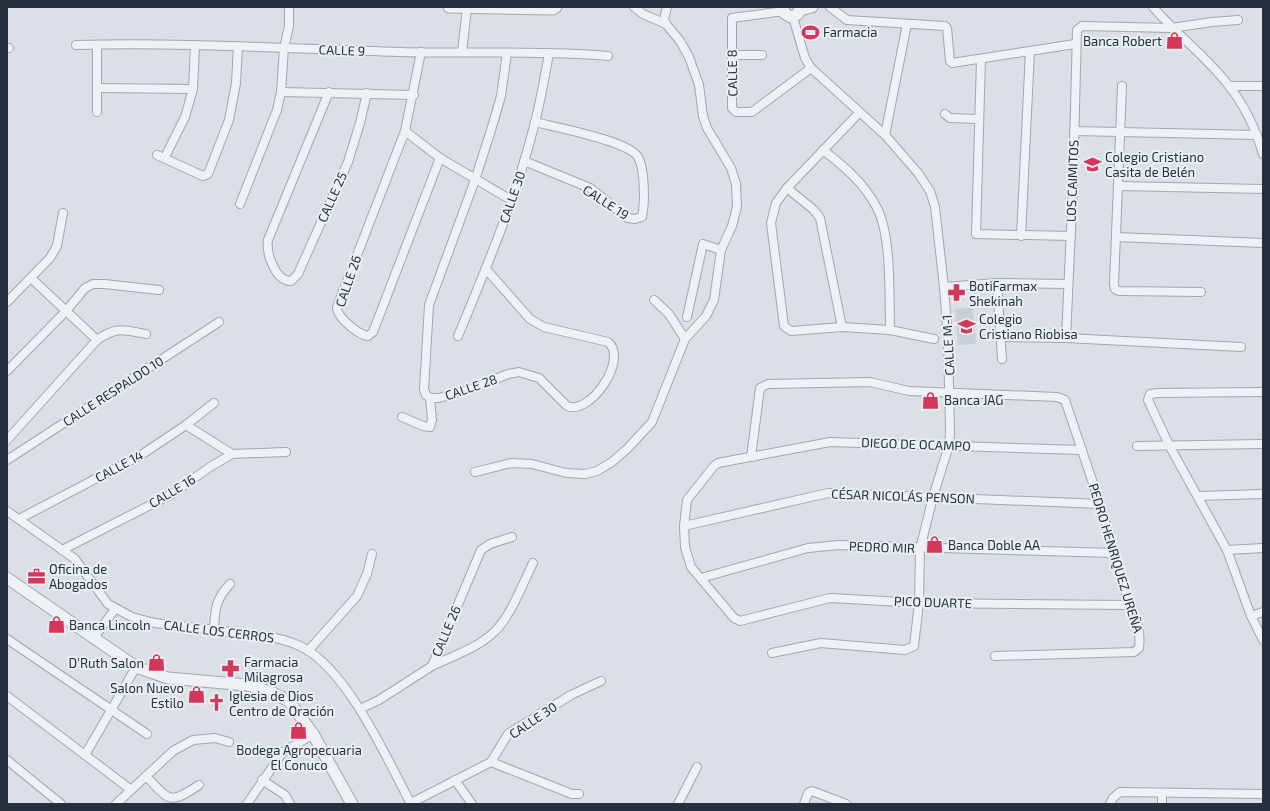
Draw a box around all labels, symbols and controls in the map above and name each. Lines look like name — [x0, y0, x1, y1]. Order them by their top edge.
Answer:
sports icon: Farmacia — [800, 22, 820, 42]
place label: Farmacia — [823, 24, 877, 40]
shop icon: Banca Robert — [1165, 31, 1185, 51]
place label: Banca Robert — [1083, 33, 1162, 49]
street label: CALLE 9 — [318, 41, 366, 59]
street label: CALLE 8 — [724, 49, 740, 97]
street label: LOS CAIMITOS — [1063, 140, 1081, 222]
place label: Colegio Cristiano Casita de Belén — [1105, 149, 1204, 180]
school or university icon: Colegio Cristiano Casita de Belén — [1082, 154, 1102, 174]
street label: CALLE 25 — [314, 169, 350, 225]
street label: CALLE 30 — [496, 169, 528, 225]
street label: CALLE 19 — [580, 181, 632, 223]
street label: CALLE 26 — [332, 253, 364, 309]
place label: BotiFarmax Shekinah — [969, 278, 1037, 309]
pharmacy icon: BotiFarmax Shekinah — [946, 283, 966, 303]
place label: Colegio Cristiano Riobisa — [979, 311, 1078, 342]
street label: CALLE M-1 — [938, 314, 958, 376]
school or university icon: Colegio Cristiano Riobisa — [956, 316, 976, 336]
street label: CALLE RESPALDO 10 — [60, 352, 166, 430]
street label: CALLE 28 — [443, 371, 499, 403]
shop icon: Banca JAG — [921, 390, 941, 410]
place label: Banca JAG — [944, 392, 1004, 408]
street label: DIEGO DE OCAMPO — [861, 434, 971, 454]
street label: CALLE 14 — [92, 447, 146, 485]
street label: CALLE 16 — [146, 471, 198, 511]
street label: PEDRO HENRIQUEZ UREÑA — [1086, 481, 1146, 635]
street label: CÉSAR NICOLÁS PENSON — [831, 484, 975, 507]
shop icon: Banca Doble AA — [925, 535, 945, 555]
place label: Banca Doble AA — [948, 537, 1040, 553]
street label: PEDRO MIR — [849, 538, 915, 556]
place label: Oficina de Abogados — [49, 561, 108, 592]
office icon: Oficina de Abogados — [26, 566, 46, 586]
street label: PICO DUARTE — [894, 593, 972, 611]
street label: CALLE 26 — [428, 603, 464, 659]
shop icon: Banca Lincoln — [46, 615, 66, 635]
street label: CALLE LOS CERROS — [163, 616, 275, 646]
place label: Banca Lincoln — [69, 617, 151, 633]
shop icon: D'Ruth Salon — [147, 653, 167, 673]
place label: Farmacia Milagrosa — [244, 654, 303, 685]
place label: D'Ruth Salon — [69, 655, 144, 671]
pharmacy icon: Farmacia Milagrosa — [221, 659, 241, 679]
place label: Salon Nuevo Estilo — [110, 680, 184, 711]
shop icon: Salon Nuevo Estilo — [187, 685, 207, 705]
place label: Iglesia de Dios Centro de Oración — [229, 688, 334, 719]
church icon: Iglesia de Dios Centro de Oración — [206, 693, 226, 713]
street label: CALLE 30 — [506, 698, 560, 742]
shop icon: Bodega Agropecuaria El Conuco — [289, 721, 309, 741]
place label: Bodega Agropecuaria El Conuco — [236, 742, 362, 773]

